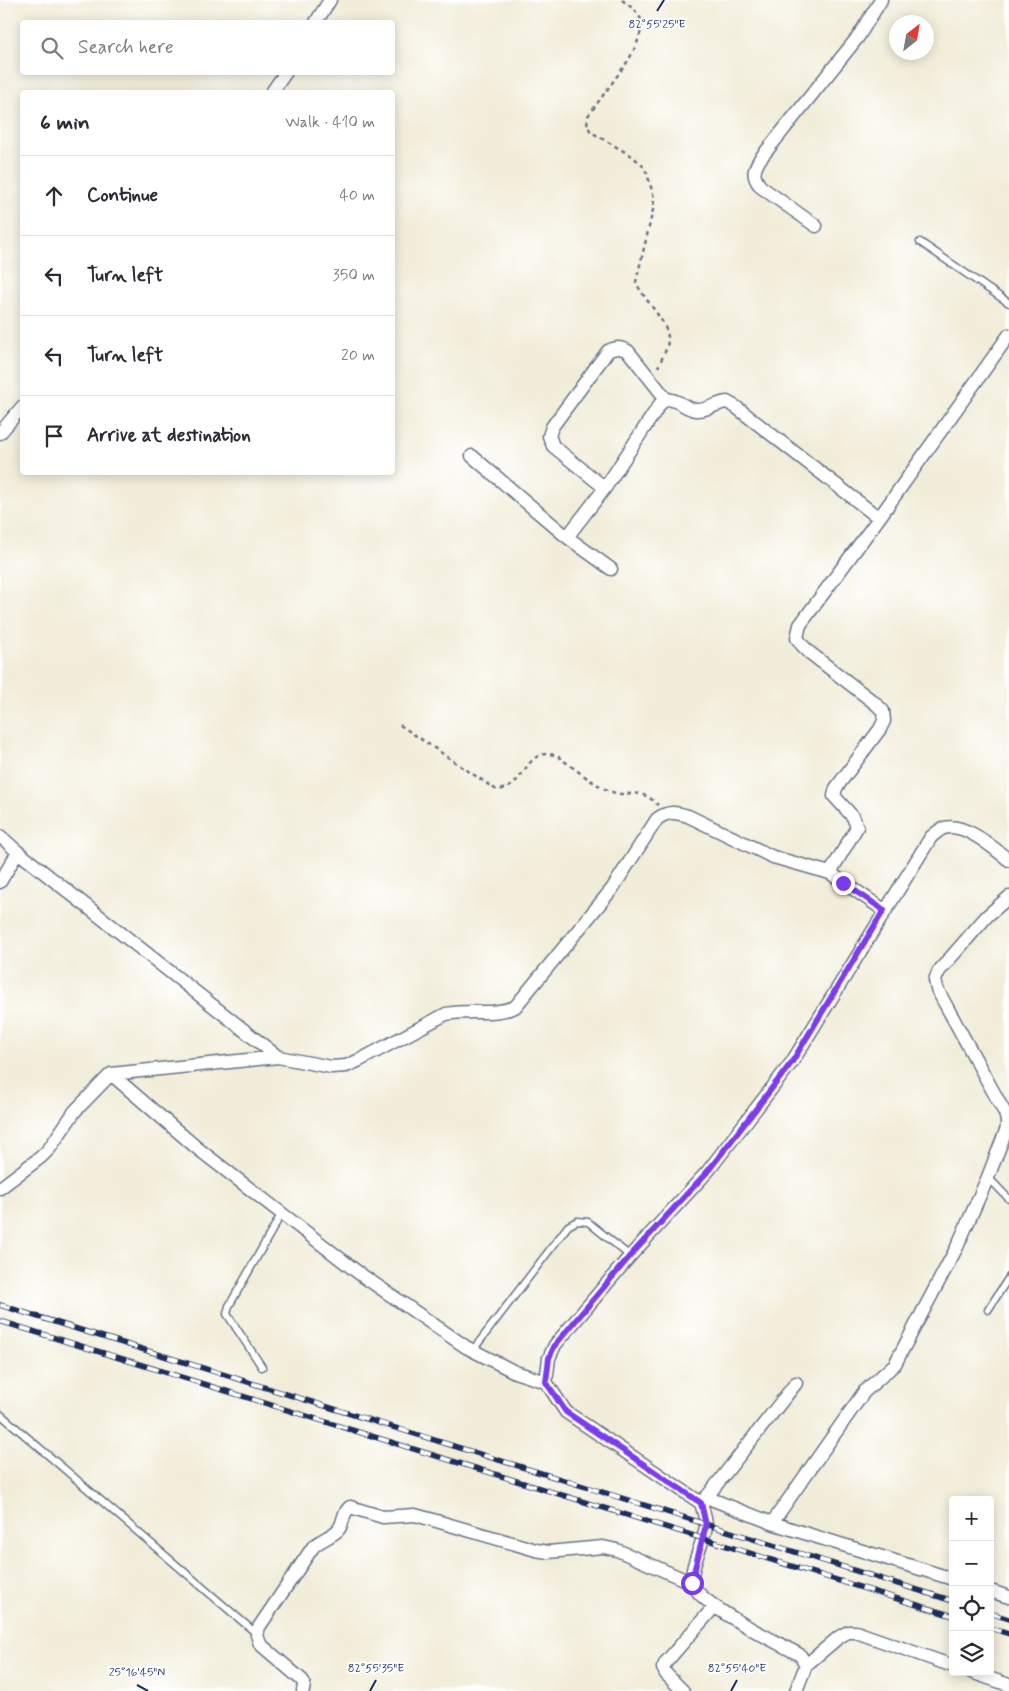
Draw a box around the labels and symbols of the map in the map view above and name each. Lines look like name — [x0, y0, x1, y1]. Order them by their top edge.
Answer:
north arrow — [889, 15, 934, 60]
text: 82°55'25"E — [629, 17, 685, 33]
route end — [832, 872, 855, 895]
route start — [681, 1572, 704, 1595]
text: 82°55'35"E — [348, 1661, 404, 1677]
text: 82°55'40"E — [708, 1661, 766, 1677]
text: 25°16'45"N — [109, 1665, 165, 1681]

